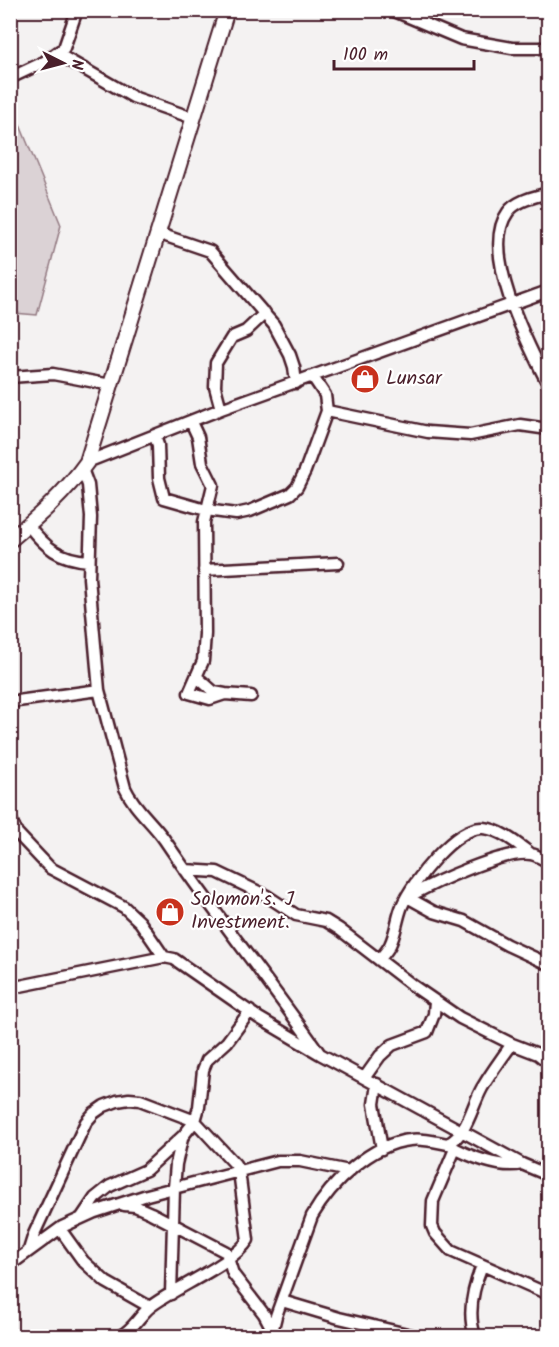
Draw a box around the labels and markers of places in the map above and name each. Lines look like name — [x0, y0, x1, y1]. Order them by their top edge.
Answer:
shop icon: Lunsar — [349, 363, 381, 395]
place label: Lunsar — [386, 363, 443, 395]
place label: Solomon's. J Investment. — [191, 884, 294, 939]
shop icon: Solomon's. J Investment. — [154, 896, 186, 928]

